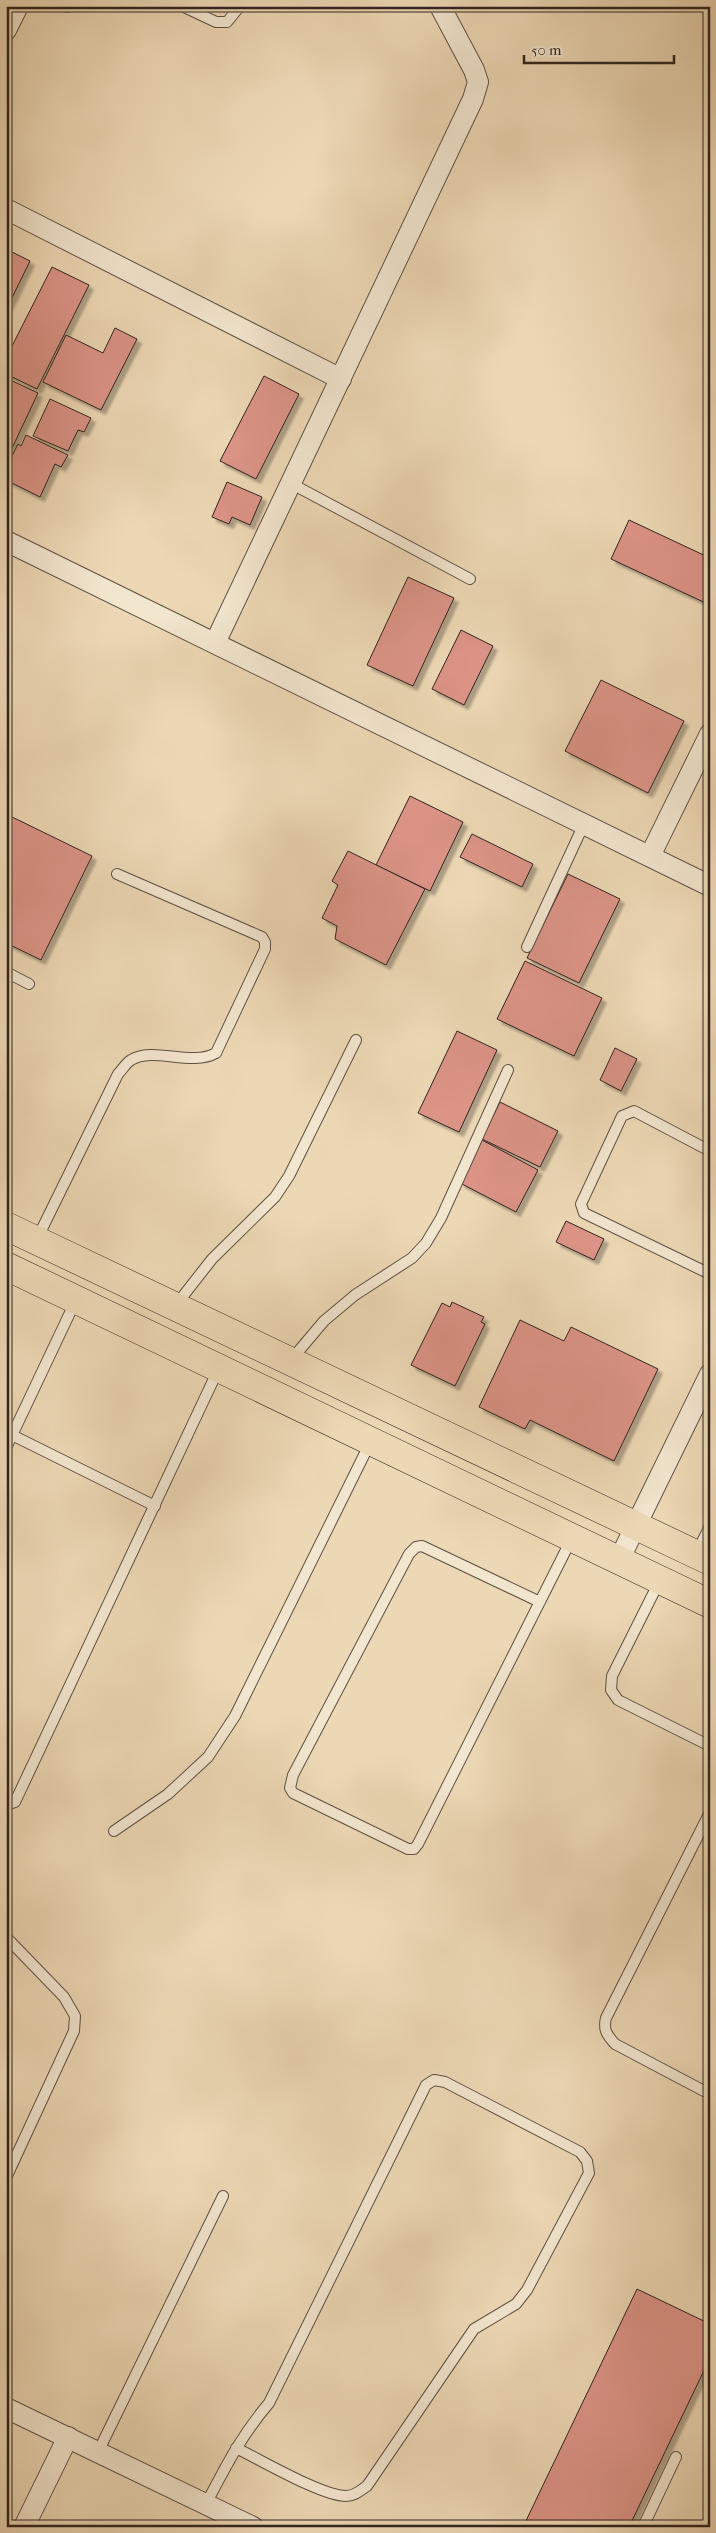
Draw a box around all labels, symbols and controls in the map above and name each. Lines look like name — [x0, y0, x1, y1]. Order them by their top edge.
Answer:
scale bar — [524, 32, 674, 64]
text: 50 m — [531, 41, 562, 59]

